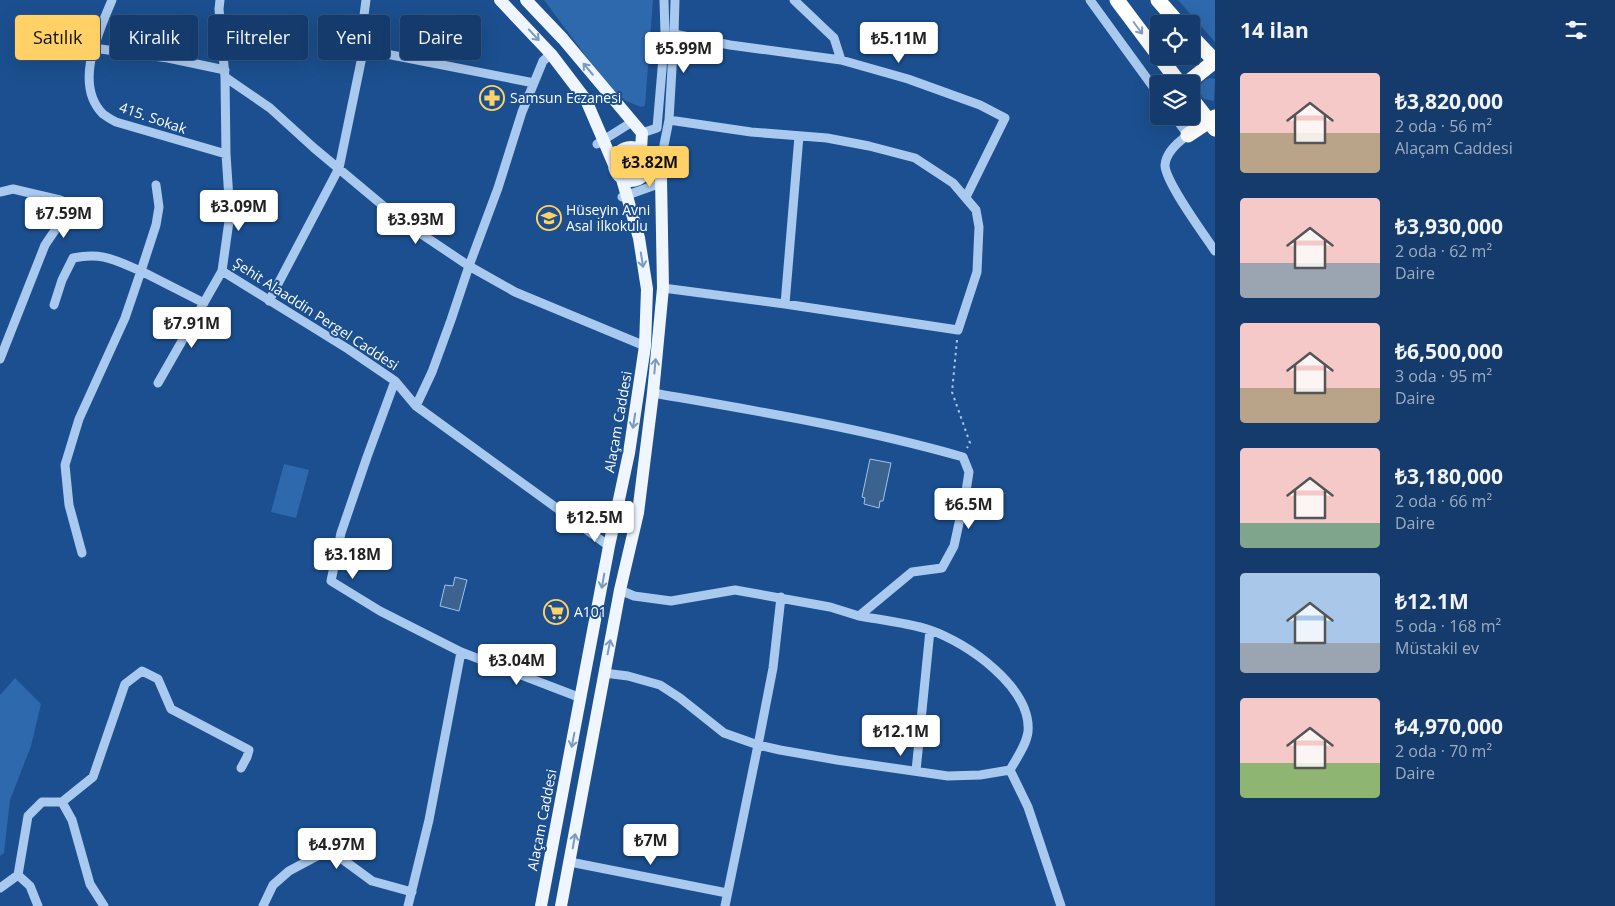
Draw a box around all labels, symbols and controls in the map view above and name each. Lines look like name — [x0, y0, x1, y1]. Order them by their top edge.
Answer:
chip: Satılık — [15, 15, 100, 60]
chip: Kiralık — [110, 15, 198, 60]
chip: Filtreler — [208, 15, 308, 60]
chip: Yeni — [318, 15, 390, 60]
chip: Daire — [400, 15, 481, 60]
map controls — [1150, 15, 1200, 125]
button: locate — [1150, 15, 1200, 65]
text: 14 ilan — [1240, 16, 1309, 44]
icon: filters — [1562, 16, 1590, 44]
one-way arrow — [1132, 21, 1143, 34]
pin: ₺5.11M — [858, 22, 940, 64]
text: ₺5.11M — [871, 27, 927, 49]
one-way arrow — [528, 29, 540, 42]
pin: ₺5.99M — [643, 32, 725, 74]
text: ₺5.99M — [656, 37, 712, 59]
one-way arrow — [582, 63, 593, 76]
button: layers — [1150, 75, 1200, 125]
pharmacy icon: Samsun Eczanesi — [479, 85, 505, 111]
text: ₺3,820,000 — [1395, 87, 1503, 115]
place label: Samsun Eczanesi — [510, 88, 621, 107]
icon: home — [1280, 93, 1340, 153]
street label: 415. Sokak — [117, 97, 190, 138]
text: 2 oda · 56 m² — [1395, 115, 1492, 137]
text: Alaçam Caddesi — [1395, 137, 1513, 159]
pin: ₺3.82M — [609, 146, 691, 188]
text: ₺3.82M — [622, 151, 678, 173]
pin: ₺3.09M — [198, 190, 280, 232]
text: ₺3.09M — [211, 195, 267, 217]
pin: ₺7.59M — [23, 196, 105, 239]
place label: Hüseyin Avni Asal İlkokulu — [566, 200, 650, 235]
text: ₺7.59M — [36, 202, 92, 224]
pin: ₺3.93M — [375, 202, 457, 245]
school or university icon: Hüseyin Avni Asal İlkokulu — [536, 205, 562, 231]
text: ₺3.93M — [388, 208, 444, 230]
text: ₺3,930,000 — [1395, 212, 1503, 240]
icon: home — [1280, 218, 1340, 278]
text: 2 oda · 62 m² — [1395, 240, 1492, 262]
one-way arrow — [638, 252, 648, 268]
street label: Şehit Alaaddin Pergel Caddesi — [230, 253, 403, 374]
text: Daire — [1395, 262, 1435, 284]
pin: ₺7.91M — [151, 306, 233, 349]
text: ₺7.91M — [164, 312, 220, 334]
text: ₺6,500,000 — [1395, 337, 1503, 365]
icon: home — [1280, 343, 1340, 403]
one-way arrow — [650, 358, 660, 374]
text: 3 oda · 95 m² — [1395, 365, 1492, 387]
street label: Alaçam Caddesi — [599, 370, 636, 474]
text: Daire — [1395, 387, 1435, 409]
one-way arrow — [629, 413, 639, 429]
text: ₺3,180,000 — [1395, 462, 1503, 490]
icon: home — [1280, 468, 1340, 528]
pin: ₺6.5M — [934, 488, 1004, 530]
text: 2 oda · 66 m² — [1395, 490, 1492, 512]
text: ₺6.5M — [945, 493, 993, 515]
pin: ₺12.5M — [554, 500, 636, 543]
text: ₺12.5M — [567, 506, 623, 528]
text: Daire — [1395, 512, 1435, 534]
pin: ₺3.18M — [312, 538, 394, 580]
text: ₺3.18M — [325, 543, 381, 565]
one-way arrow — [597, 572, 607, 588]
text: ₺12.1M — [1395, 587, 1469, 615]
icon: home — [1280, 593, 1340, 653]
supermarket icon: A101 — [543, 599, 569, 625]
place label: A101 — [574, 602, 607, 621]
text: 5 oda · 168 m² — [1395, 615, 1501, 637]
text: Müstakil ev — [1395, 637, 1479, 659]
one-way arrow — [605, 639, 614, 655]
pin: ₺3.04M — [476, 644, 558, 686]
text: ₺3.04M — [489, 649, 545, 671]
text: ₺4,970,000 — [1395, 712, 1503, 740]
pin: ₺12.1M — [860, 714, 942, 757]
icon: home — [1280, 718, 1340, 778]
text: ₺12.1M — [873, 720, 929, 742]
one-way arrow — [567, 732, 577, 748]
text: 2 oda · 70 m² — [1395, 740, 1492, 762]
text: Daire — [1395, 762, 1435, 784]
street label: Alaçam Caddesi — [522, 768, 561, 872]
pin: ₺7M — [627, 824, 675, 866]
pin: ₺4.97M — [296, 828, 378, 870]
text: ₺7M — [634, 829, 668, 851]
text: ₺4.97M — [309, 833, 365, 855]
one-way arrow — [569, 833, 579, 849]

